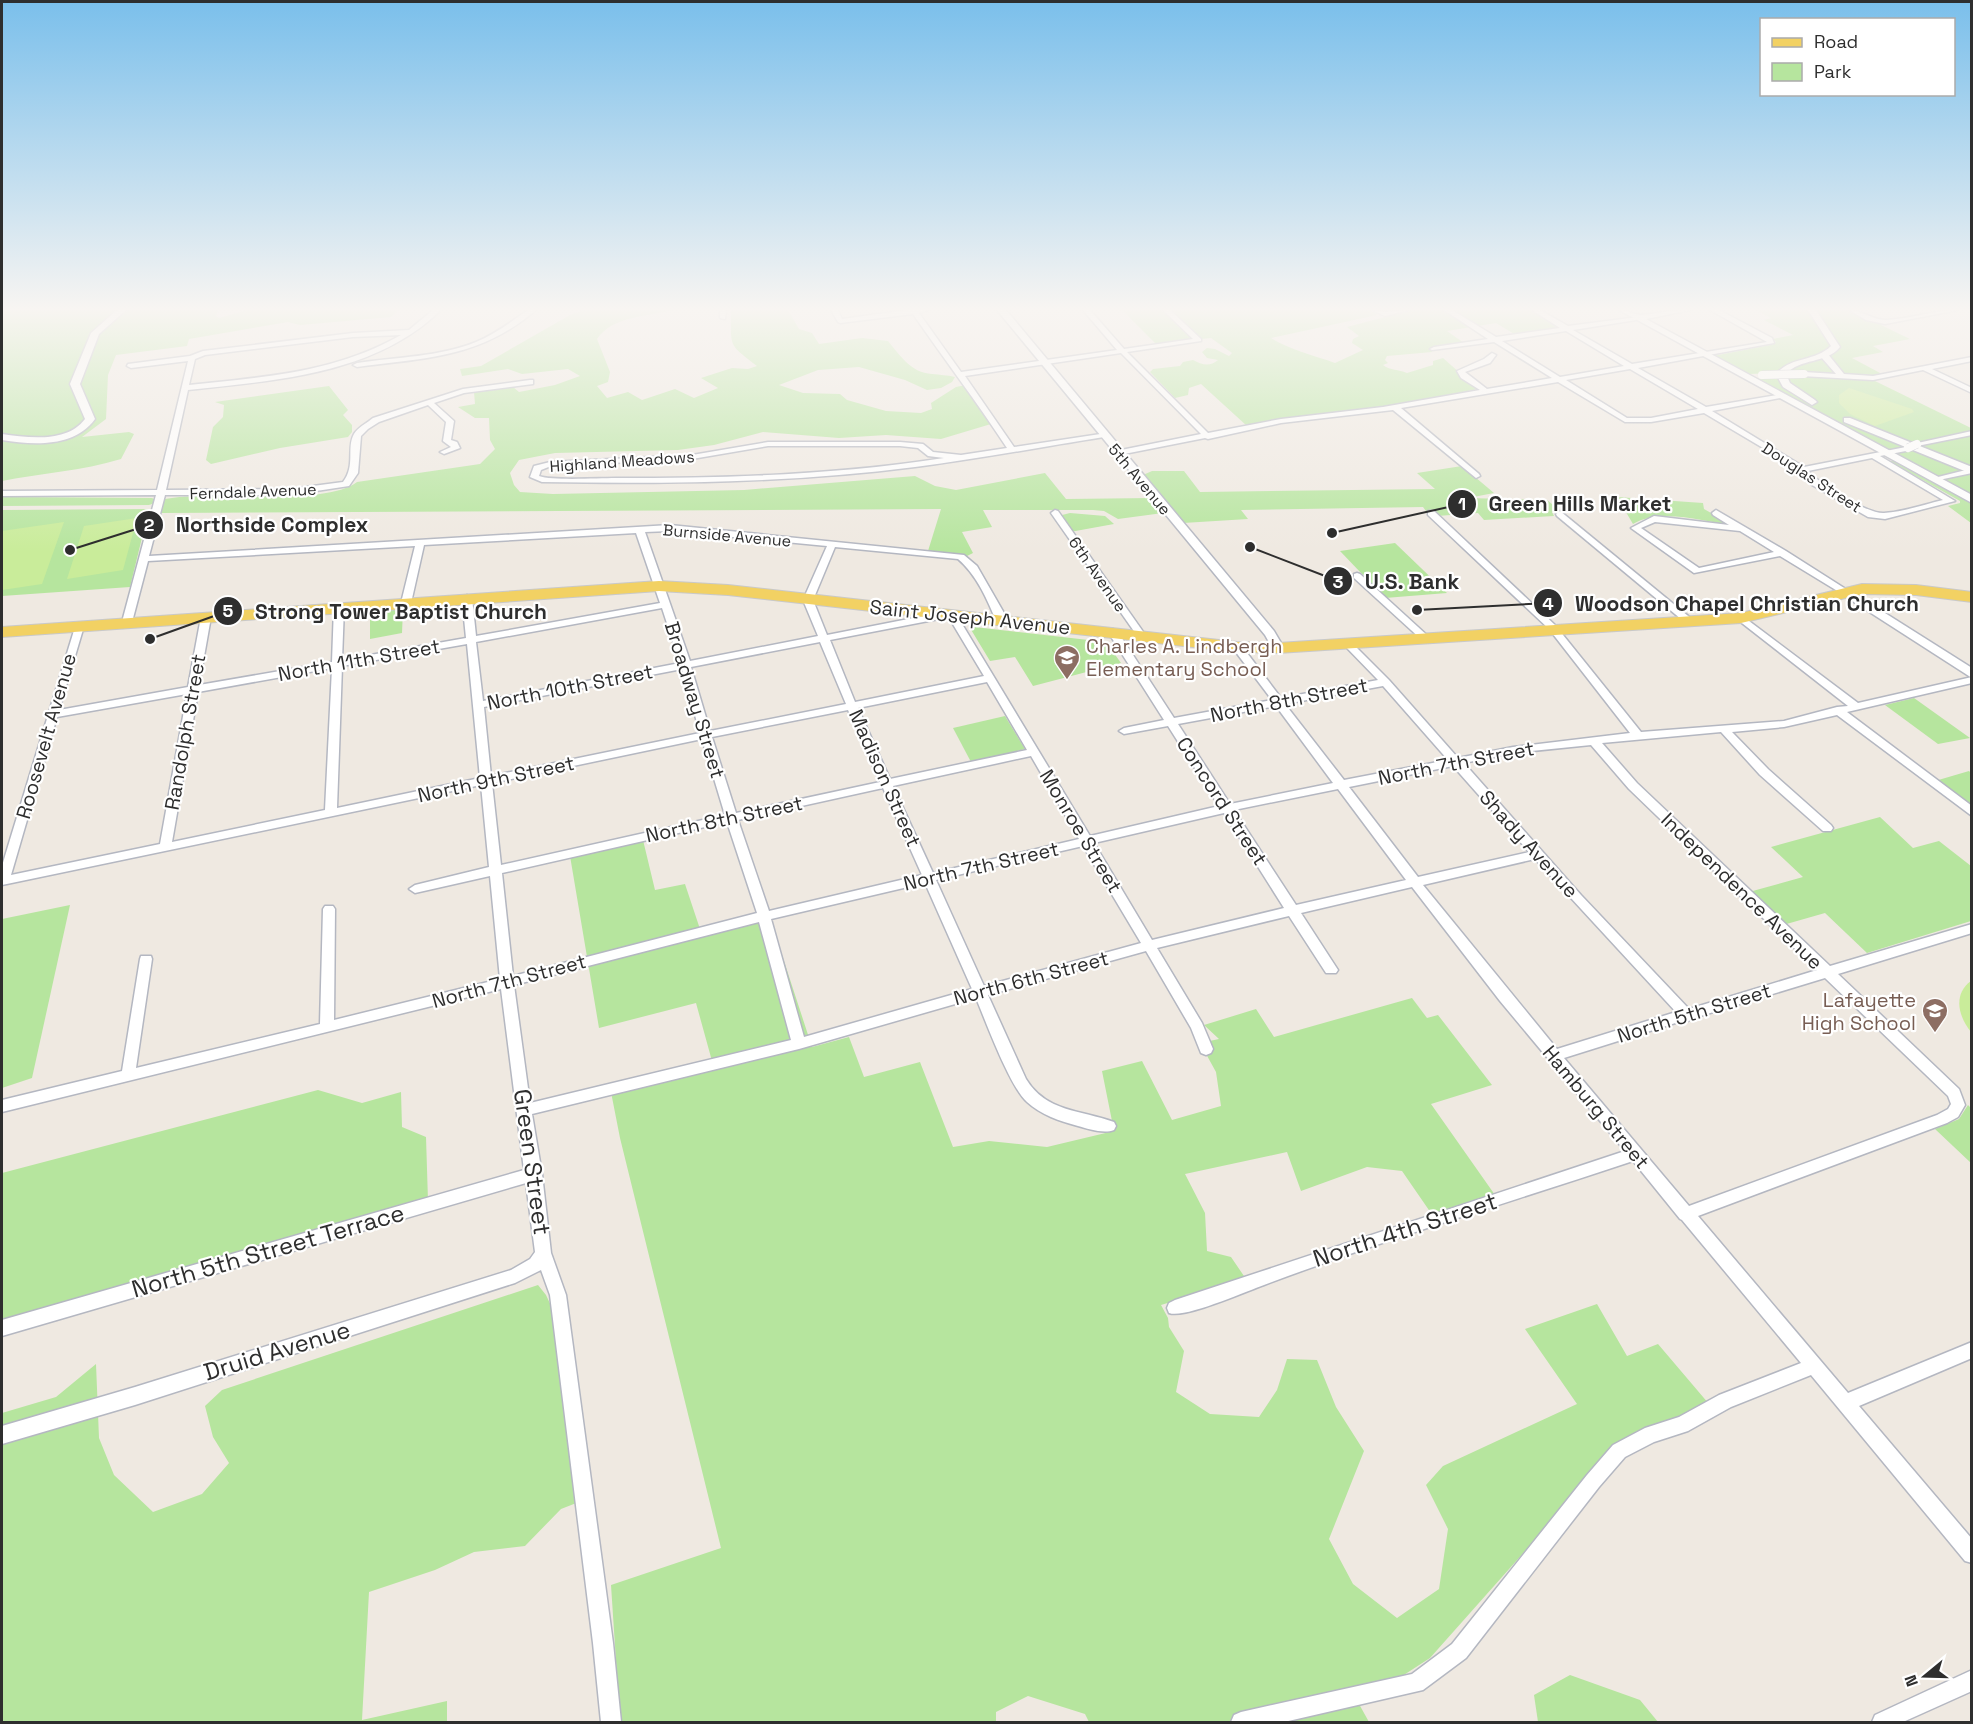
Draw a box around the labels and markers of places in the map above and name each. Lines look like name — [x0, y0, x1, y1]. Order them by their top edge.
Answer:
callout: Green Hills Market — [1447, 484, 1683, 523]
callout: Northside Complex — [134, 506, 380, 545]
callout: U.S. Bank — [1323, 562, 1472, 601]
callout: Woodson Chapel Christian Church — [1533, 584, 1931, 623]
callout: Strong Tower Baptist Church — [213, 592, 559, 631]
place label: Charles A. Lindbergh Elementary School — [1086, 633, 1282, 682]
school or university icon: Charles A. Lindbergh Elementary School — [1052, 643, 1082, 681]
place label: Lafayette High School — [1802, 987, 1916, 1036]
school or university icon: Lafayette High School — [1920, 996, 1950, 1034]

